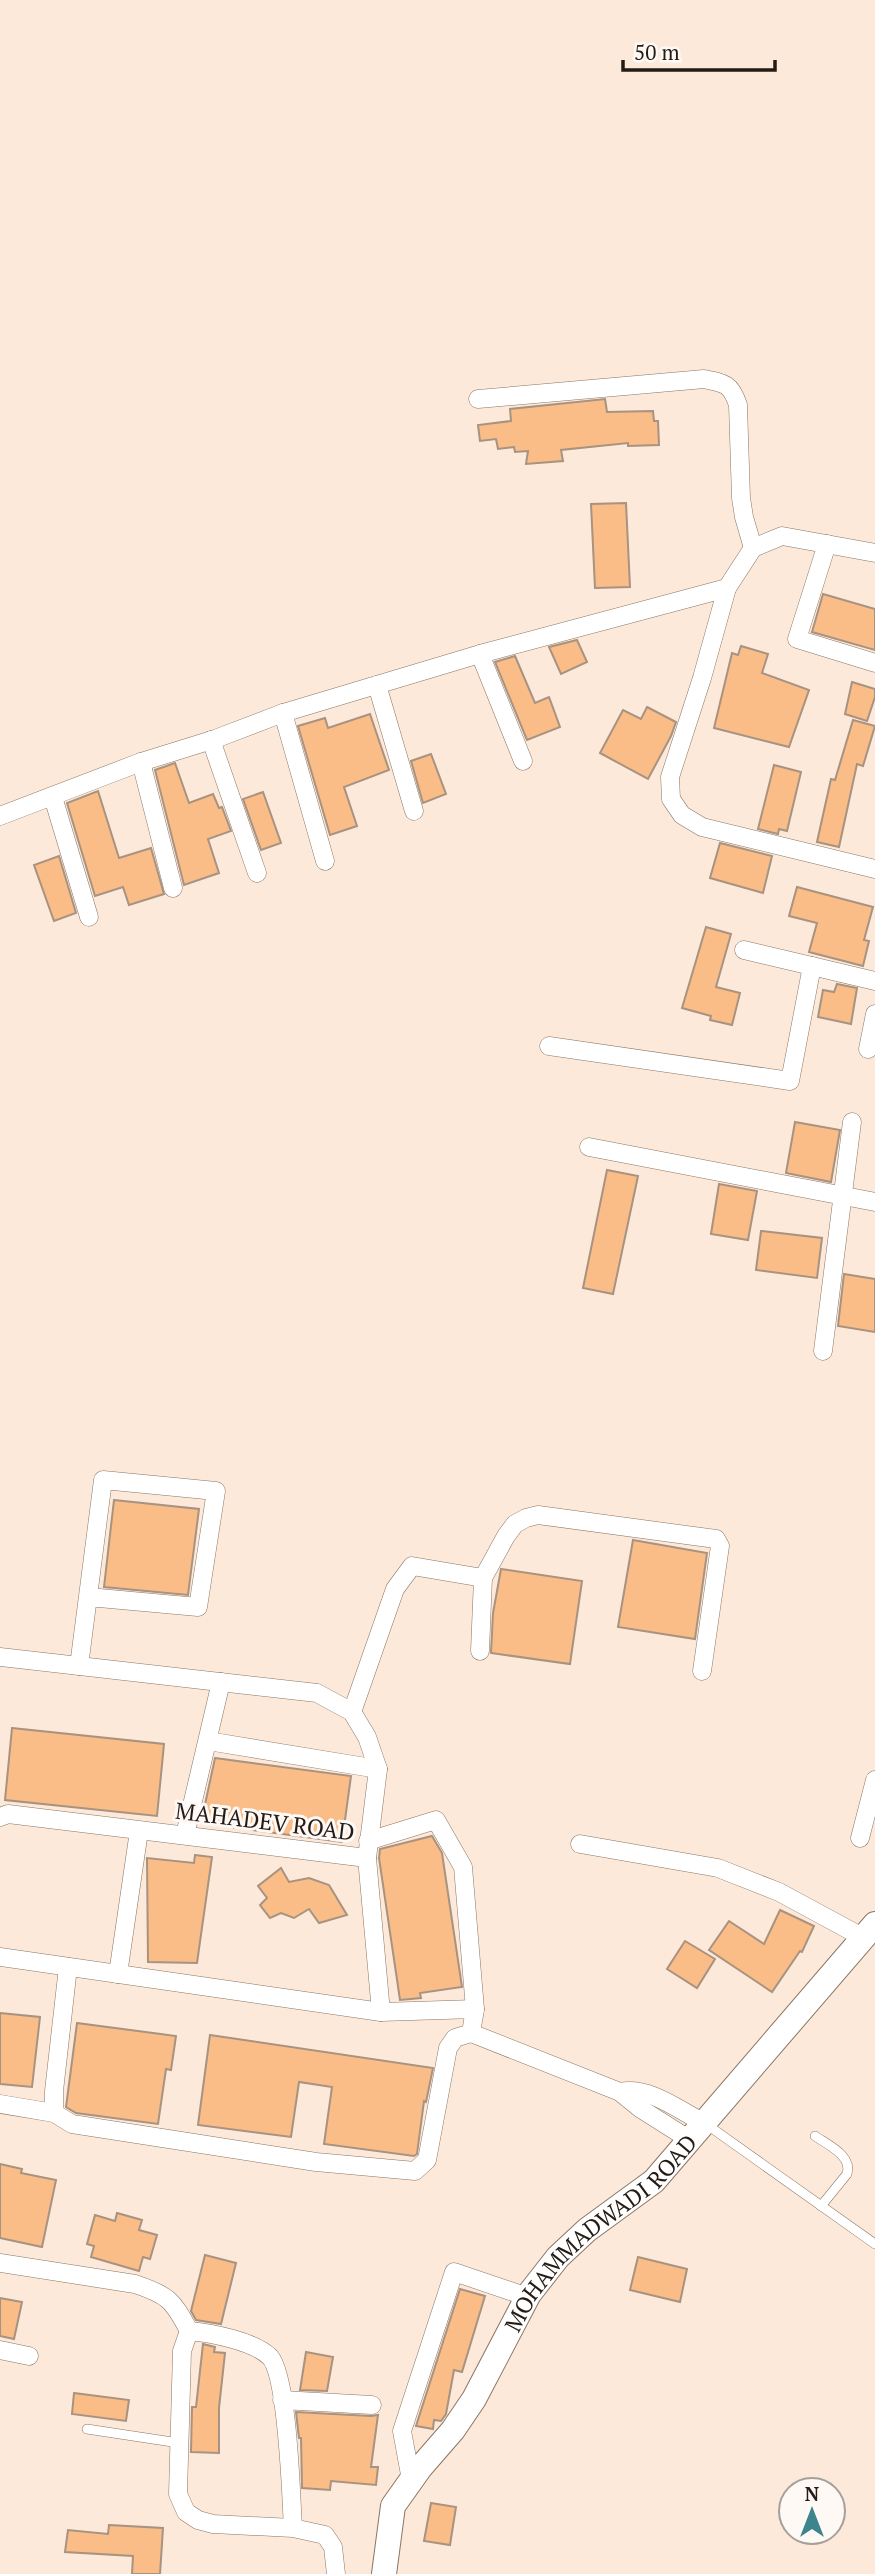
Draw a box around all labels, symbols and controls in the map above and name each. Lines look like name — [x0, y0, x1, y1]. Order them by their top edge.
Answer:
scale bar — [623, 28, 775, 72]
text: 50 m — [634, 38, 680, 66]
street label: MAHADEV ROAD — [174, 1795, 356, 1847]
street label: MOHAMMADWADI ROAD — [497, 2127, 703, 2337]
north arrow — [777, 2476, 847, 2546]
text: N — [805, 2481, 820, 2506]

